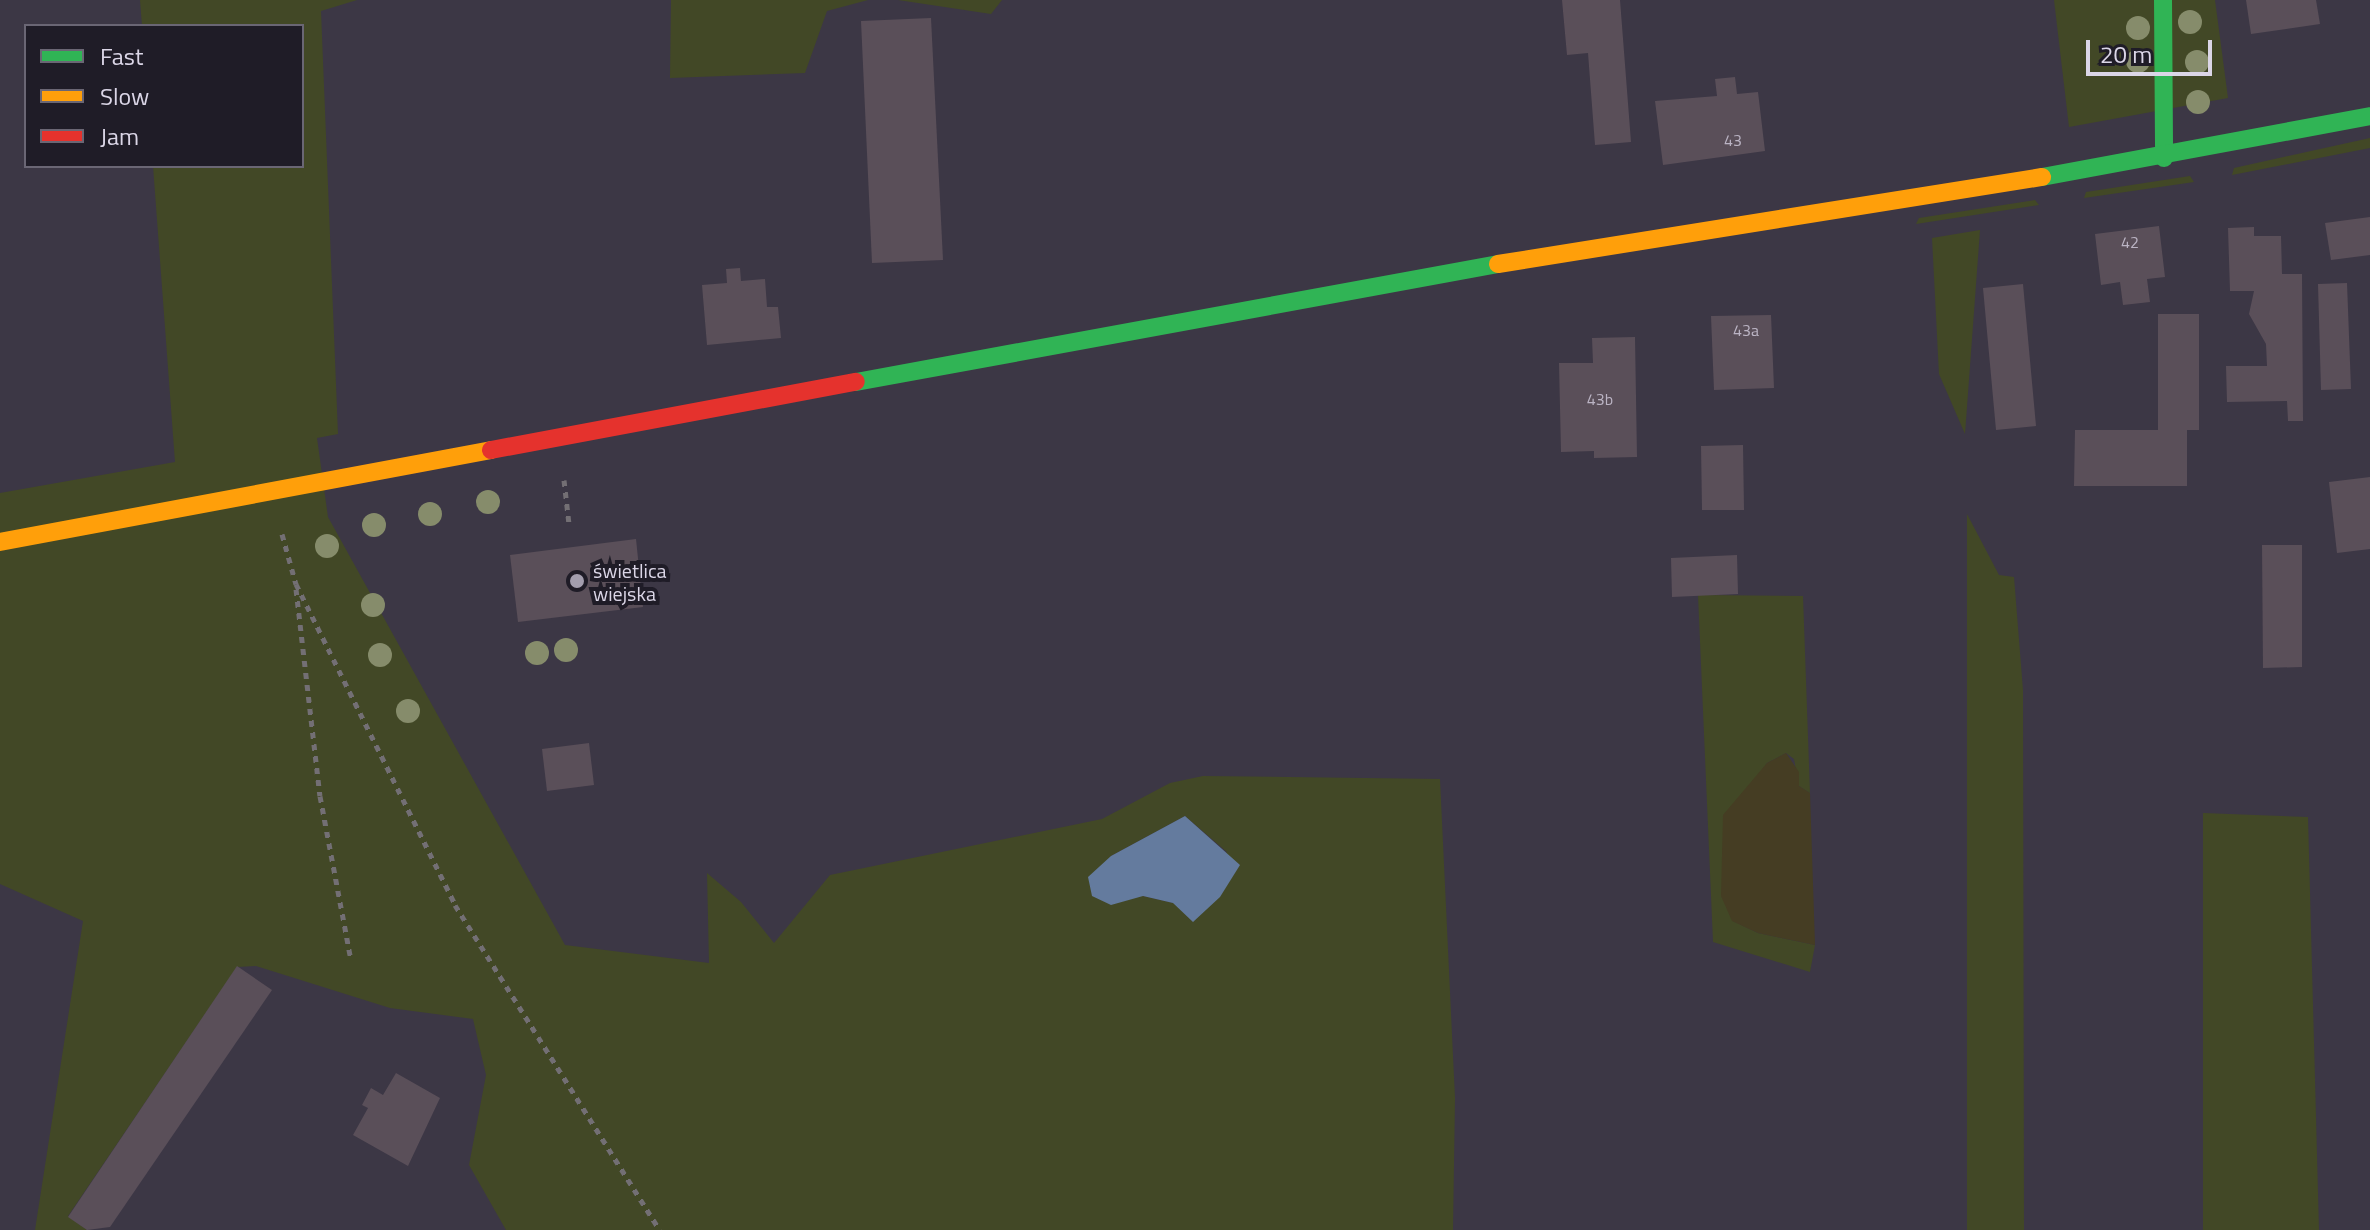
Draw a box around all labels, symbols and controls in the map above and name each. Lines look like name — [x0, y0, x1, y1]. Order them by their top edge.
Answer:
legend — [24, 24, 304, 168]
scale bar — [2090, 24, 2216, 74]
text: 20 m — [2100, 36, 2152, 72]
text: Fast — [100, 38, 143, 74]
text: Slow — [100, 78, 149, 114]
text: Jam — [100, 118, 139, 154]
house number: 43 — [1724, 130, 1742, 150]
house number: 42 — [2121, 232, 2139, 252]
house number: 43a — [1733, 320, 1759, 340]
house number: 43b — [1587, 389, 1613, 409]
place label: świetlica wiejska — [593, 558, 667, 605]
marker: świetlica wiejska — [568, 572, 586, 590]

